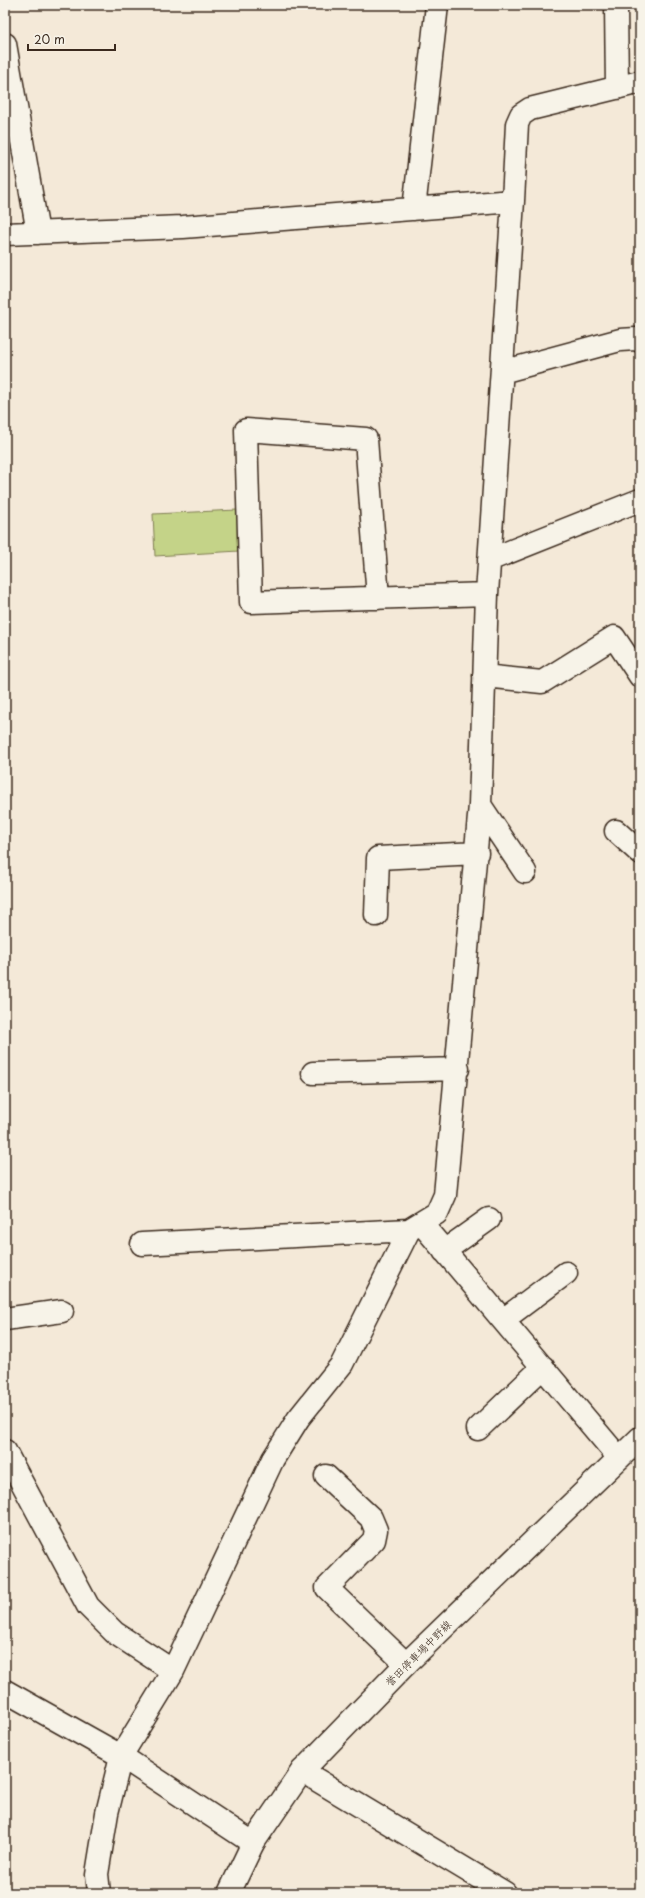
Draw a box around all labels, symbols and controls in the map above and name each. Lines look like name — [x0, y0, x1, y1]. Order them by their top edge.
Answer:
scale bar — [28, 26, 115, 52]
text: 20 m — [34, 30, 65, 48]
street label: 誉田停車場中野線 — [381, 1616, 455, 1690]

